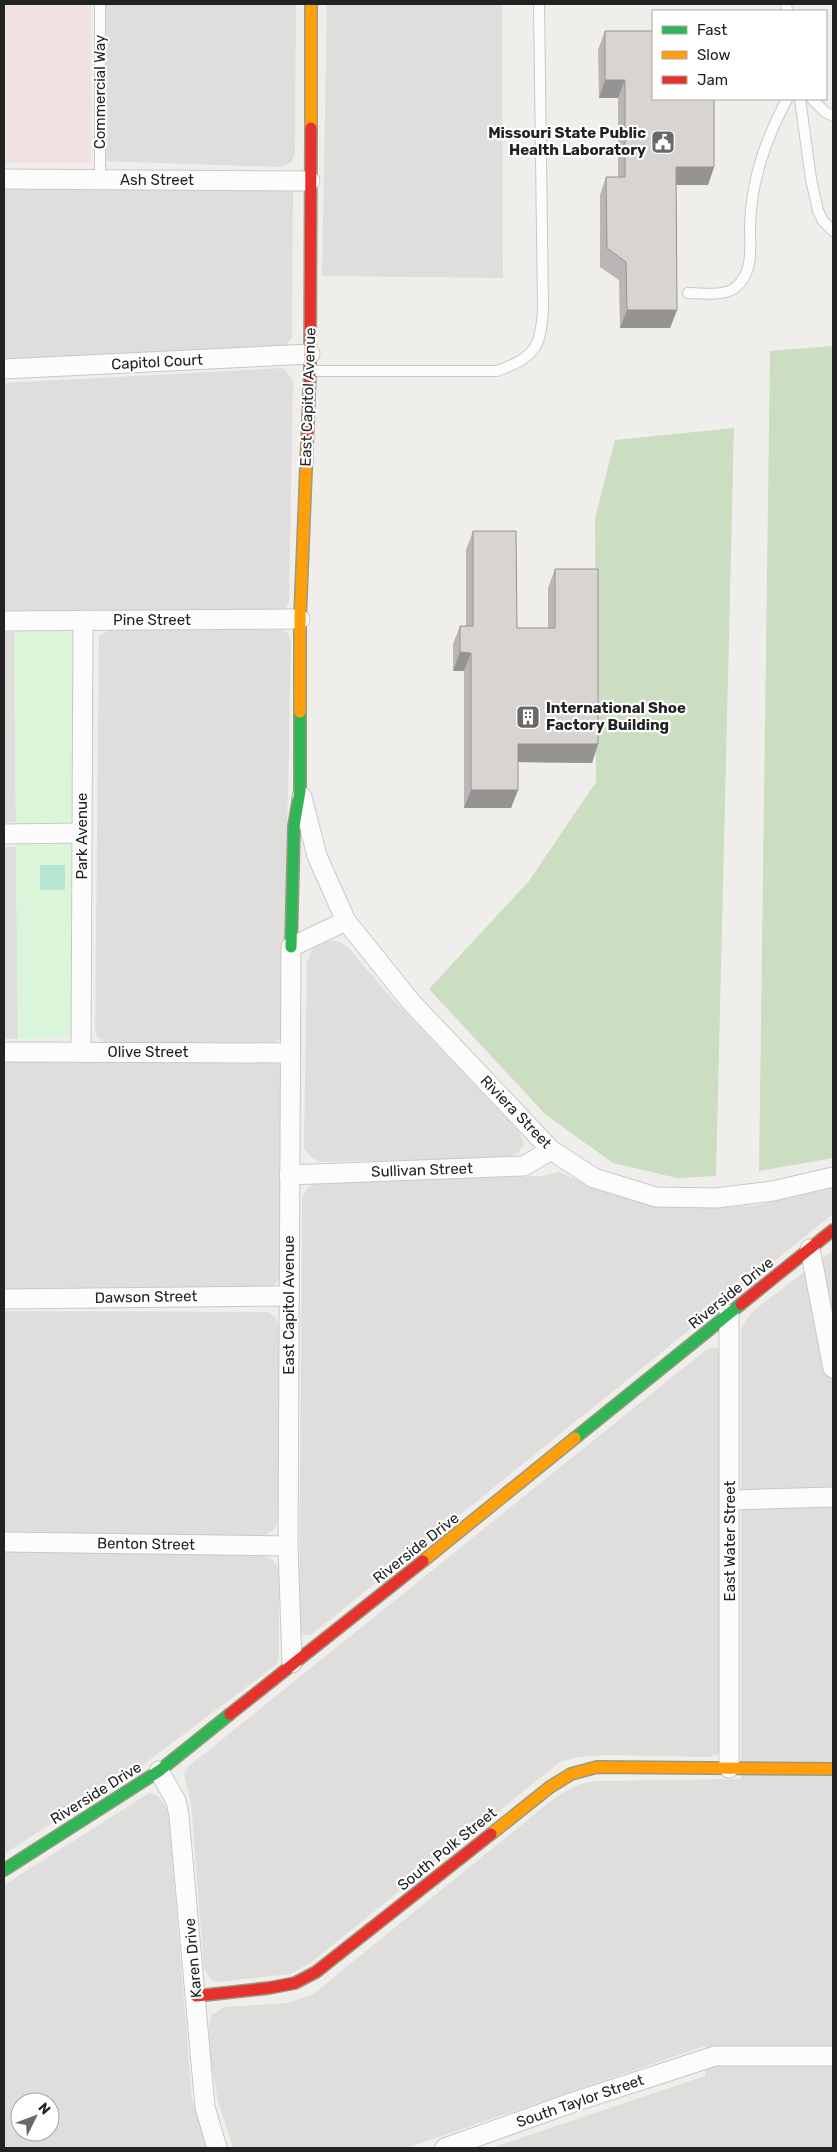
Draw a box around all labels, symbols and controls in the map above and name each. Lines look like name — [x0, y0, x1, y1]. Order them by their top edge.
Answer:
legend — [652, 10, 827, 100]
text: Fast — [697, 21, 727, 39]
street label: Commercial Way — [91, 35, 109, 149]
text: Slow — [697, 46, 730, 64]
text: Jam — [697, 71, 728, 89]
place label: Missouri State Public Health Laboratory — [488, 124, 646, 159]
public building icon: Missouri State Public Health Laboratory — [650, 129, 676, 155]
street label: Ash Street — [120, 171, 194, 189]
street label: East Capitol Avenue — [297, 327, 319, 467]
street label: Capitol Court — [111, 351, 203, 373]
street label: Pine Street — [113, 611, 191, 629]
place label: International Shoe Factory Building — [546, 699, 686, 734]
building icon: International Shoe Factory Building — [515, 704, 541, 730]
street label: Park Avenue — [73, 793, 91, 879]
street label: Olive Street — [108, 1043, 189, 1061]
street label: Riviera Street — [477, 1072, 555, 1152]
street label: Sullivan Street — [371, 1159, 473, 1181]
street label: East Capitol Avenue — [280, 1235, 298, 1375]
street label: Riverside Drive — [685, 1253, 777, 1333]
street label: Dawson Street — [94, 1287, 198, 1307]
street label: East Water Street — [721, 1480, 739, 1601]
street label: Riverside Drive — [369, 1509, 463, 1587]
street label: Benton Street — [97, 1534, 195, 1554]
street label: Riverside Drive — [47, 1758, 145, 1828]
street label: South Polk Street — [394, 1804, 500, 1894]
street label: Karen Drive — [181, 1917, 205, 1999]
street label: South Taylor Street — [514, 2071, 646, 2131]
north arrow — [10, 2092, 60, 2142]
text: N — [35, 2099, 54, 2118]

